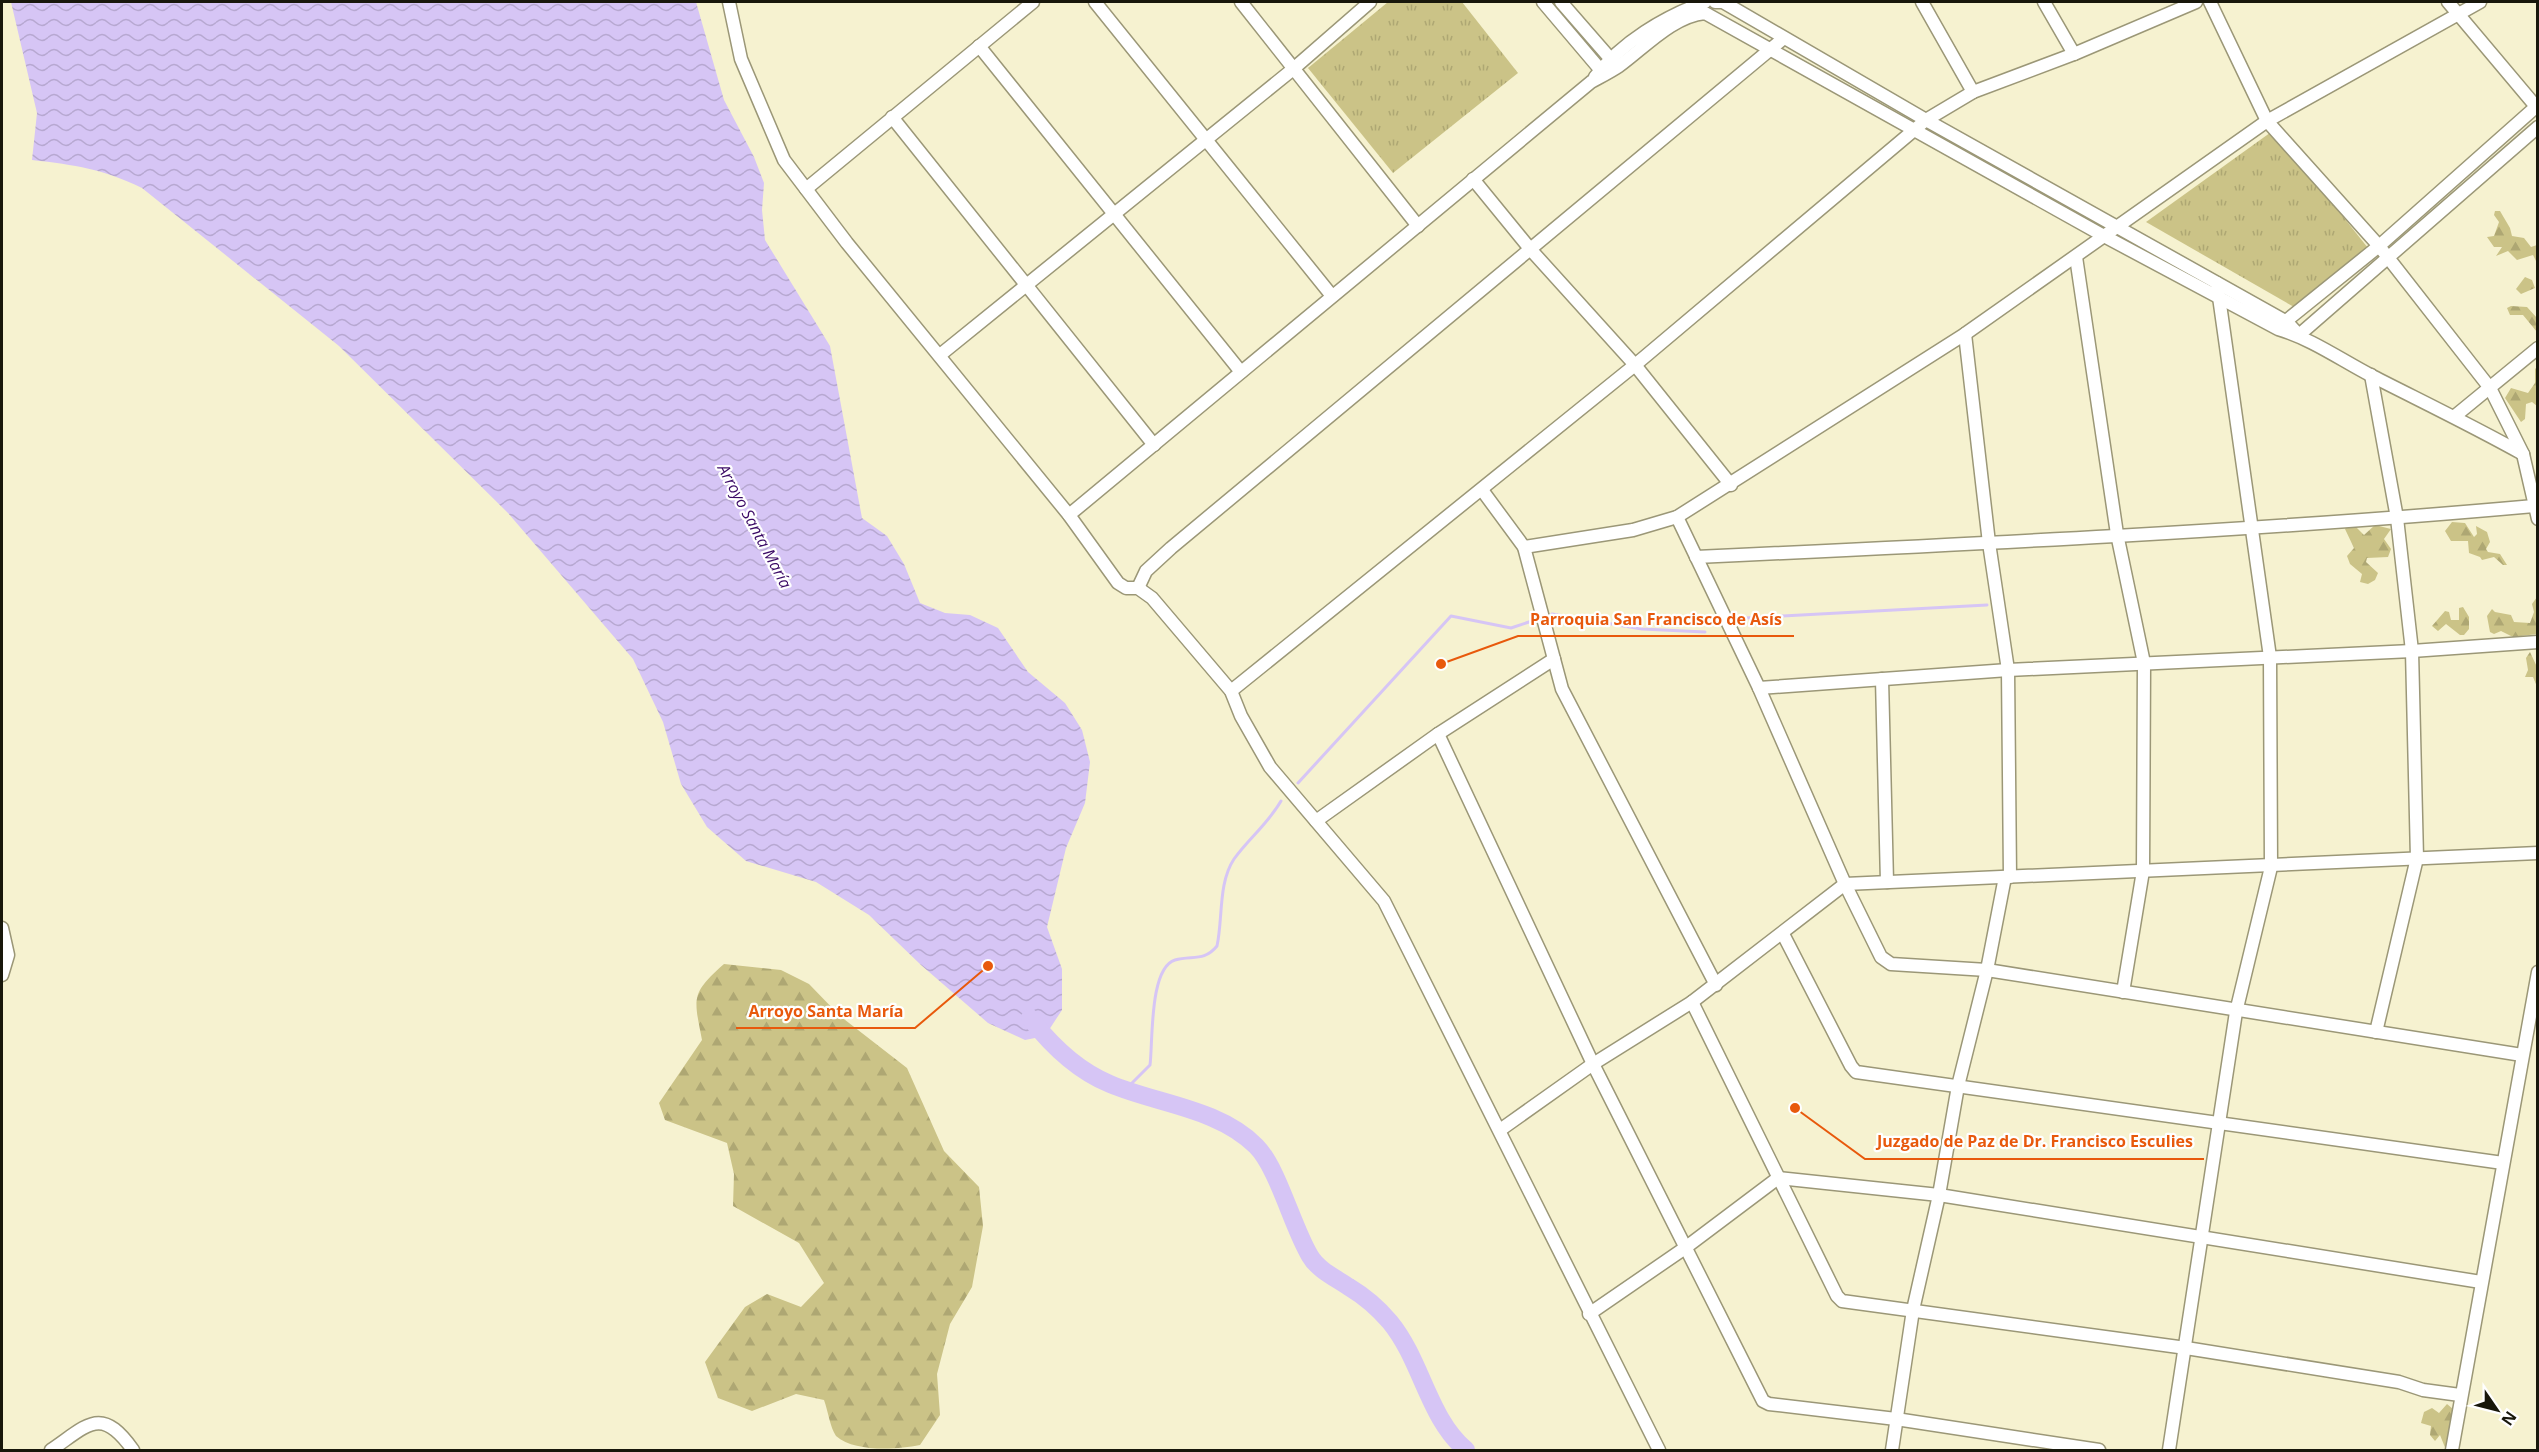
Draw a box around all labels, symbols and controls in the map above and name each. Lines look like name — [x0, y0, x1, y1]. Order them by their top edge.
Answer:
water label: Arroyo Santa María — [712, 459, 797, 592]
callout: Parroquia San Francisco de Asís — [1518, 602, 1794, 636]
text: Parroquia San Francisco de Asís — [1530, 608, 1782, 630]
callout: Arroyo Santa María — [736, 994, 915, 1028]
text: Arroyo Santa María — [749, 1000, 903, 1022]
callout: Juzgado de Paz de Dr. Francisco Esculies — [1865, 1125, 2204, 1159]
text: Juzgado de Paz de Dr. Francisco Esculies — [1875, 1130, 2193, 1152]
north arrow — [2467, 1380, 2527, 1440]
text: N — [2497, 1407, 2522, 1430]

